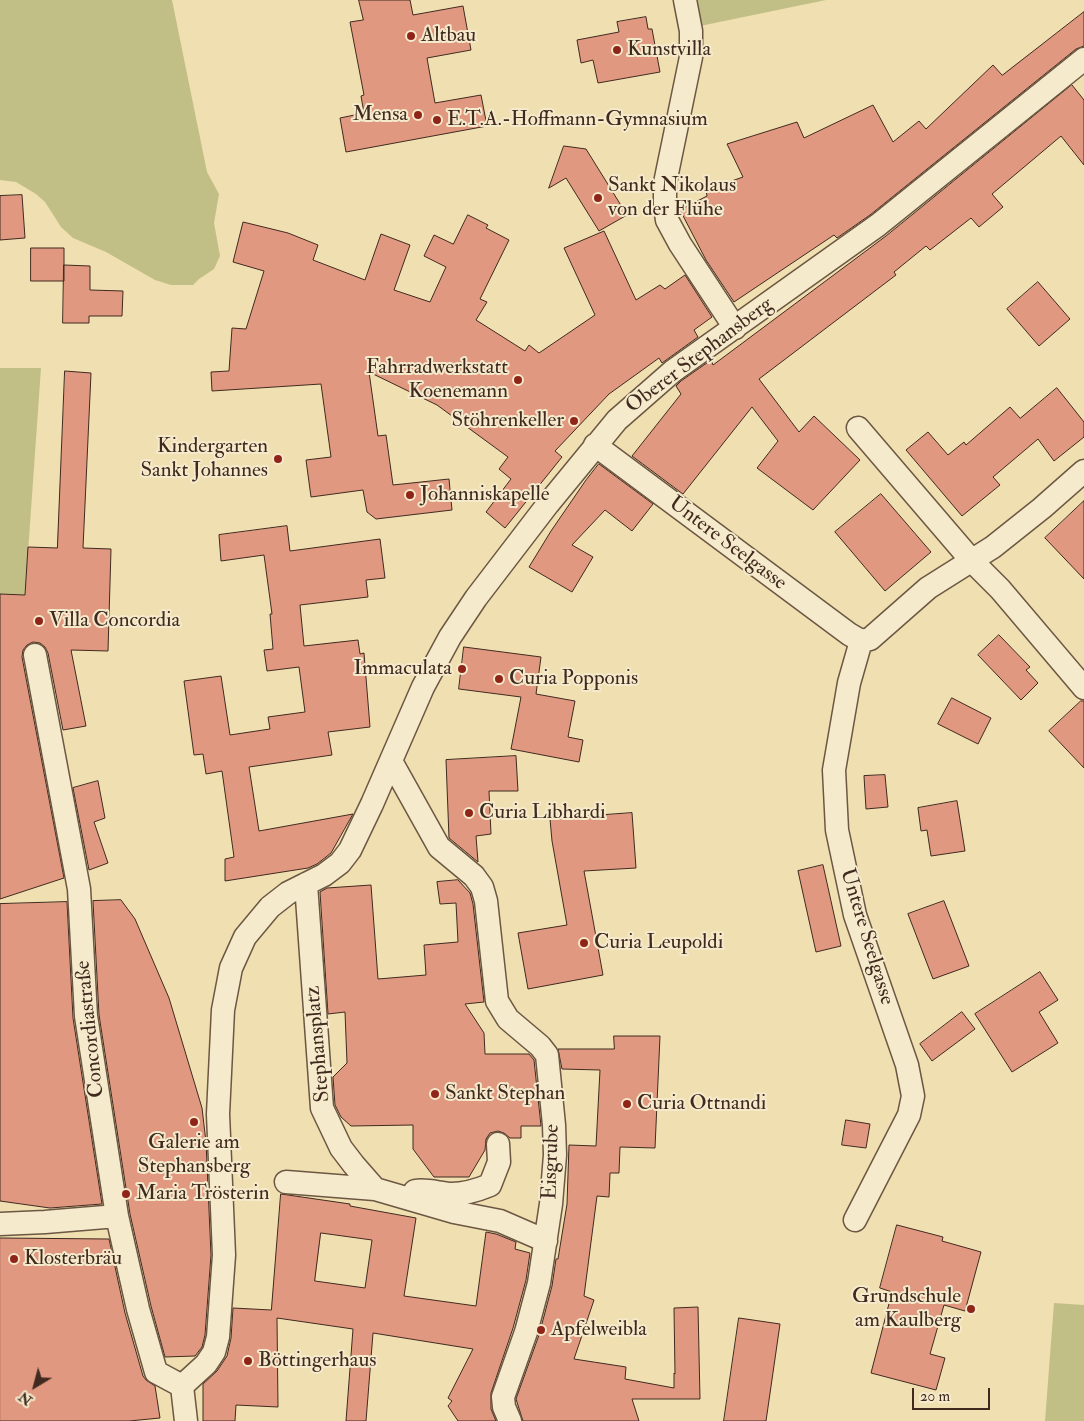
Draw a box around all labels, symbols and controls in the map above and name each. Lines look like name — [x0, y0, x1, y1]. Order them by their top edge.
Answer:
place label: Altbau — [421, 23, 476, 49]
marker: Altbau — [405, 30, 417, 42]
place label: Kunstvilla — [627, 37, 711, 63]
marker: Kunstvilla — [611, 44, 623, 56]
place label: Mensa — [353, 102, 408, 128]
place label: E.T.A.-Hoffmann-Gymnasium — [447, 107, 708, 133]
marker: Mensa — [412, 109, 424, 121]
marker: E.T.A.-Hoffmann-Gymnasium — [431, 114, 443, 126]
place label: Sankt Nikolaus von der Flühe — [608, 173, 736, 223]
marker: Sankt Nikolaus von der Flühe — [592, 192, 604, 204]
street label: Oberer Stephansberg — [622, 293, 778, 419]
place label: Fahrradwerkstatt Koenemann — [366, 355, 508, 405]
marker: Fahrradwerkstatt Koenemann — [512, 374, 524, 386]
place label: Stöhrenkeller — [451, 408, 564, 434]
marker: Stöhrenkeller — [568, 415, 580, 427]
place label: Kindergarten Sankt Johannes — [140, 434, 268, 484]
marker: Kindergarten Sankt Johannes — [272, 453, 284, 465]
place label: Johanniskapelle — [420, 482, 550, 508]
marker: Johanniskapelle — [404, 489, 416, 501]
street label: Untere Seelgasse — [663, 491, 791, 597]
place label: Villa Concordia — [49, 608, 180, 634]
marker: Villa Concordia — [33, 615, 45, 627]
place label: Immaculata — [354, 656, 452, 682]
marker: Immaculata — [456, 663, 468, 675]
place label: Curia Popponis — [509, 666, 638, 692]
marker: Curia Popponis — [493, 673, 505, 685]
place label: Curia Libhardi — [479, 800, 606, 826]
marker: Curia Libhardi — [463, 807, 475, 819]
street label: Untere Seelgasse — [833, 866, 899, 1008]
place label: Curia Leupoldi — [594, 930, 723, 956]
marker: Curia Leupoldi — [578, 937, 590, 949]
street label: Concordiastraße — [71, 959, 111, 1099]
street label: Stephansplatz — [301, 985, 337, 1103]
place label: Sankt Stephan — [445, 1081, 565, 1107]
marker: Sankt Stephan — [429, 1088, 441, 1100]
place label: Curia Ottnandi — [637, 1091, 766, 1117]
marker: Curia Ottnandi — [621, 1098, 633, 1110]
marker: Galerie am Stephansberg — [188, 1116, 200, 1128]
street label: Eisgrube — [538, 1124, 566, 1200]
place label: Galerie am Stephansberg — [138, 1130, 250, 1180]
place label: Maria Trösterin — [136, 1181, 269, 1207]
marker: Maria Trösterin — [120, 1188, 132, 1200]
place label: Klosterbräu — [24, 1246, 122, 1272]
marker: Klosterbräu — [8, 1253, 20, 1265]
place label: Grundschule am Kaulberg — [852, 1284, 961, 1334]
marker: Grundschule am Kaulberg — [965, 1303, 977, 1315]
place label: Apfelweibla — [551, 1317, 647, 1343]
marker: Apfelweibla — [535, 1324, 547, 1336]
place label: Böttingerhaus — [258, 1348, 376, 1374]
marker: Böttingerhaus — [242, 1355, 254, 1367]
north arrow — [10, 1361, 60, 1411]
scale bar — [914, 1378, 992, 1410]
text: 20 m — [920, 1387, 950, 1406]
text: N — [16, 1388, 36, 1409]

